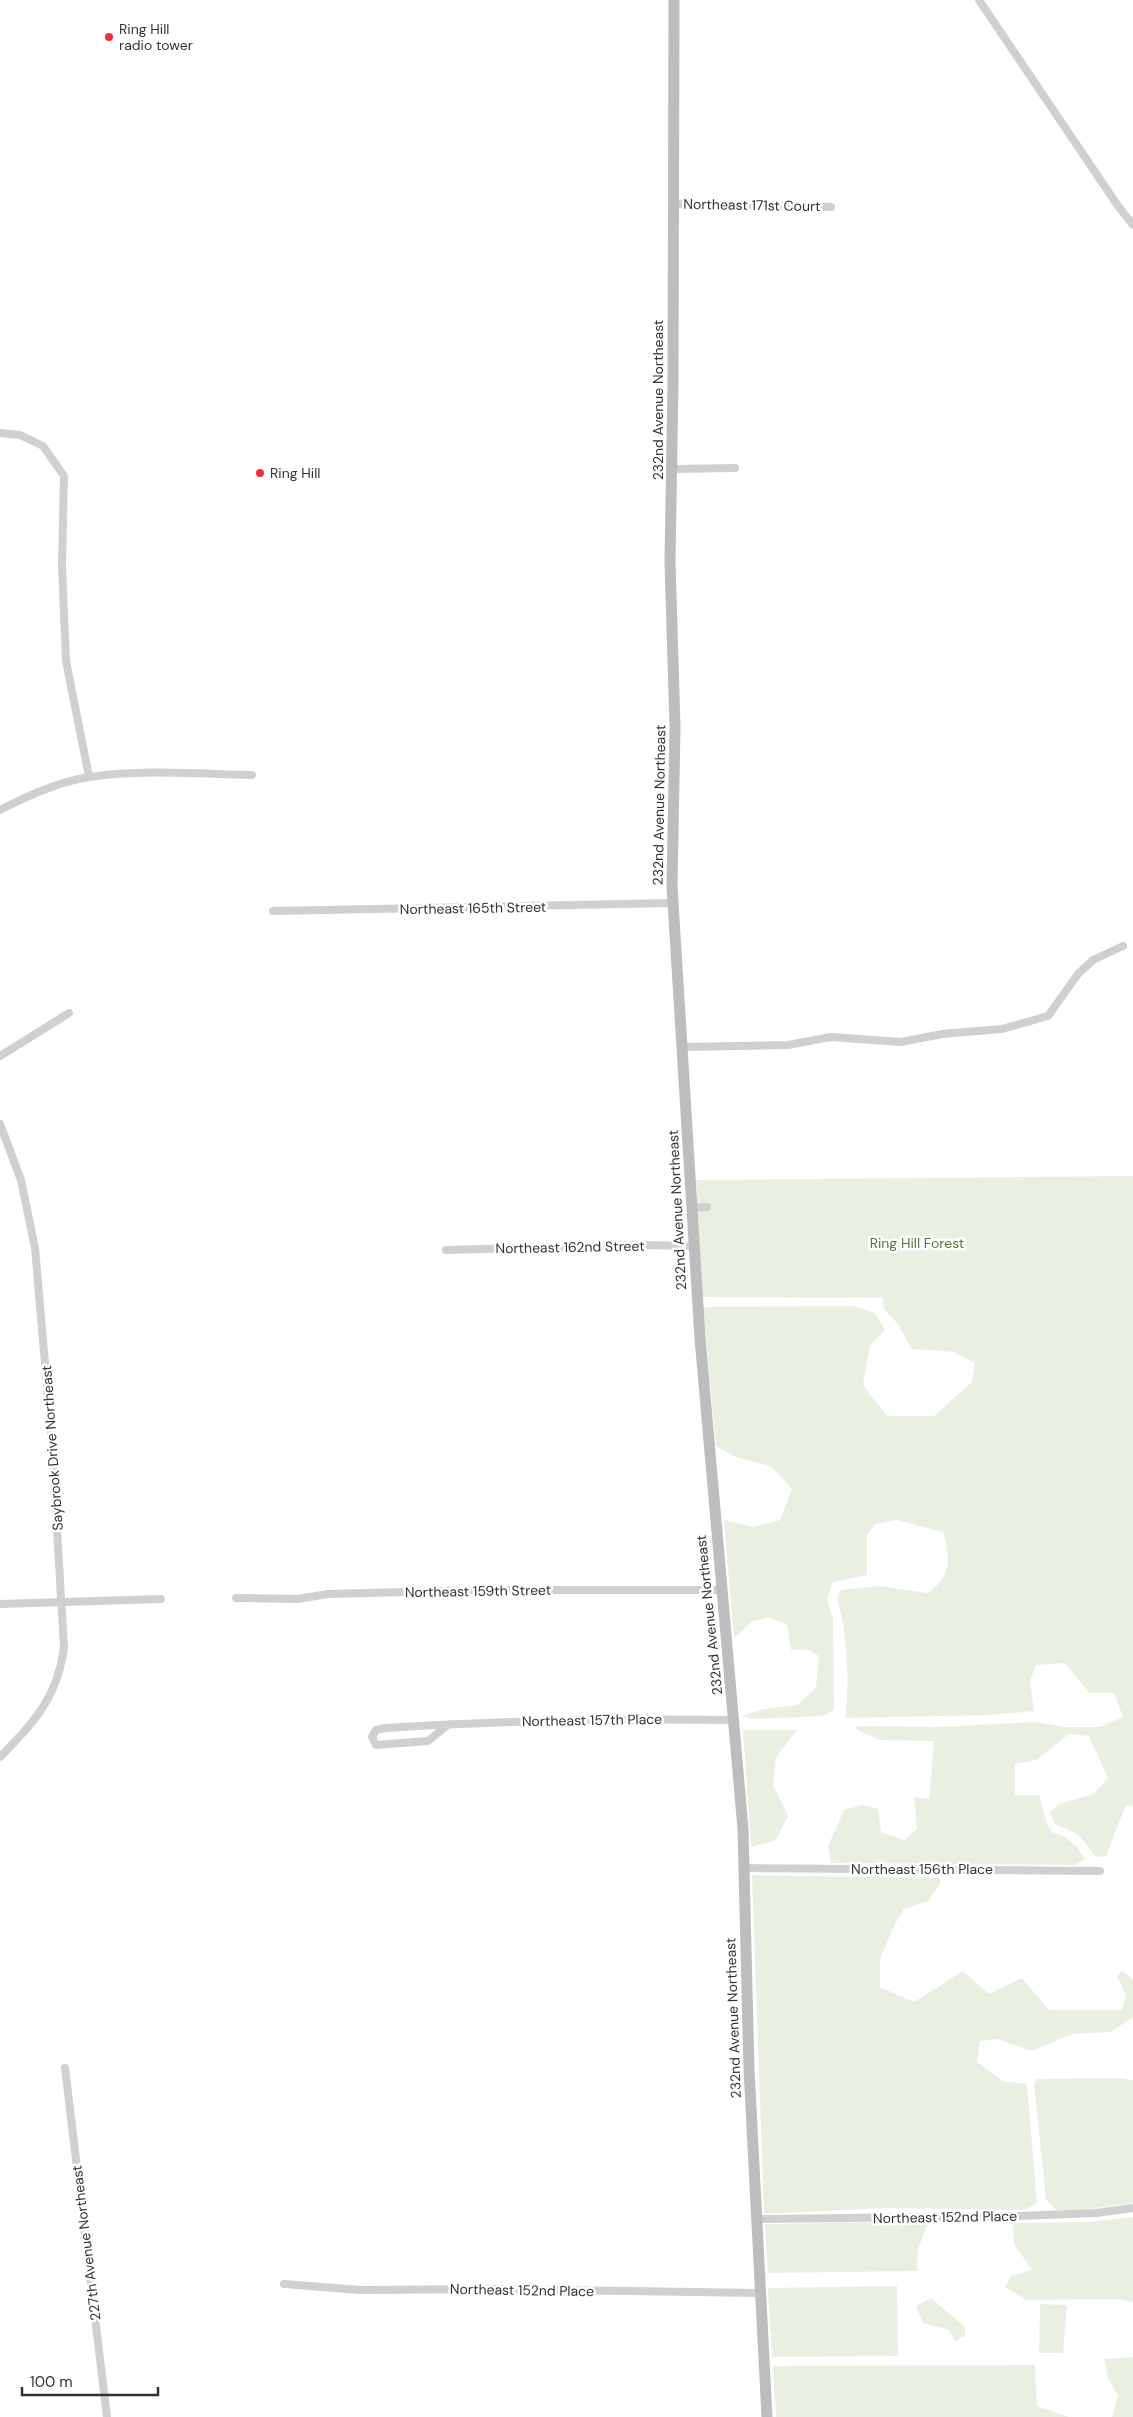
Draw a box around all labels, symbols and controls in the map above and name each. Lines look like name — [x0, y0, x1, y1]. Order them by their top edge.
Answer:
place label: Ring Hill radio tower — [119, 20, 193, 54]
marker: Ring Hill radio tower — [103, 31, 115, 43]
street label: Northeast 171st Court — [683, 195, 821, 215]
street label: 232nd Avenue Northeast — [649, 320, 667, 480]
place label: Ring Hill — [270, 464, 320, 482]
marker: Ring Hill — [254, 467, 266, 479]
street label: 232nd Avenue Northeast — [649, 724, 669, 886]
street label: Northeast 165th Street — [400, 898, 546, 918]
street label: 232nd Avenue Northeast — [664, 1129, 690, 1291]
park label: Ring Hill Forest — [870, 1234, 964, 1252]
street label: Northeast 162nd Street — [495, 1237, 645, 1257]
street label: Saybrook Drive Northeast — [37, 1365, 67, 1531]
street label: 232nd Avenue Northeast — [692, 1534, 726, 1696]
street label: Northeast 159th Street — [405, 1581, 551, 1601]
street label: Northeast 157th Place — [522, 1710, 662, 1730]
street label: Northeast 156th Place — [851, 1860, 993, 1878]
street label: 232nd Avenue Northeast — [721, 1937, 745, 2099]
street label: 227th Avenue Northeast — [68, 2164, 104, 2322]
street label: Northeast 152nd Place — [873, 2207, 1017, 2227]
street label: Northeast 152nd Place — [450, 2280, 594, 2300]
scale bar — [22, 2364, 159, 2396]
text: 100 m — [30, 2372, 73, 2392]

